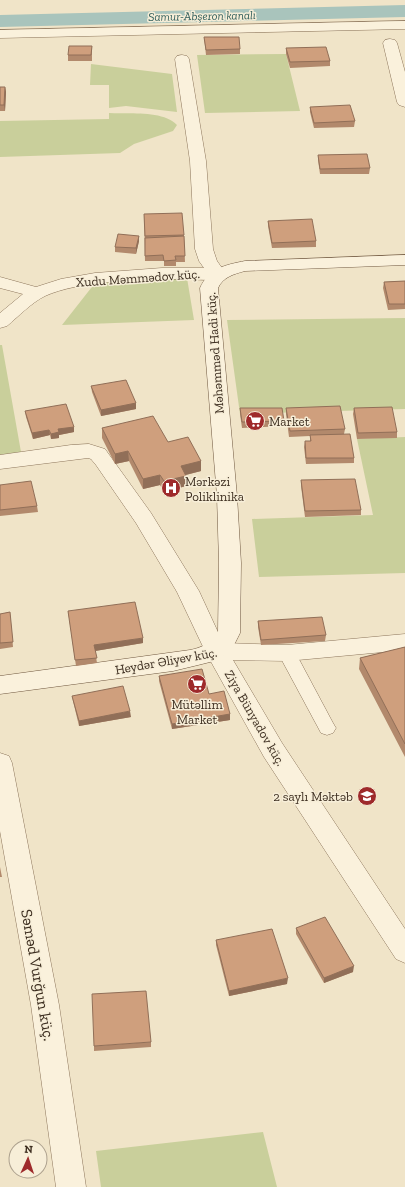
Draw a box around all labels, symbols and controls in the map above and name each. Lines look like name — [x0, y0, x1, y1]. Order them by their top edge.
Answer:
water label: Samur-Abşeron kanalı — [148, 8, 256, 24]
street label: Xudu Məmmədov küç. — [75, 266, 201, 290]
street label: Məhəmməd Hadi küç. — [203, 292, 227, 414]
supermarket icon: Market — [244, 410, 266, 432]
place label: Market — [269, 414, 310, 429]
place label: Mərkəzi Poliklinika — [185, 474, 245, 504]
hospital icon: Mərkəzi Poliklinika — [160, 477, 182, 499]
street label: Heydər Əliyev küç. — [114, 645, 218, 677]
street label: Ziya Bünyadov küç. — [222, 668, 288, 768]
supermarket icon: Mütəllim Market — [186, 673, 208, 695]
place label: Mütəllim Market — [171, 697, 223, 727]
school or university icon: 2 saylı Məktəb — [356, 785, 378, 807]
place label: 2 saylı Məktəb — [273, 789, 353, 804]
street label: Səməd Vurğun küç. — [17, 908, 59, 1042]
north arrow — [8, 1139, 48, 1179]
text: N — [24, 1143, 34, 1156]

